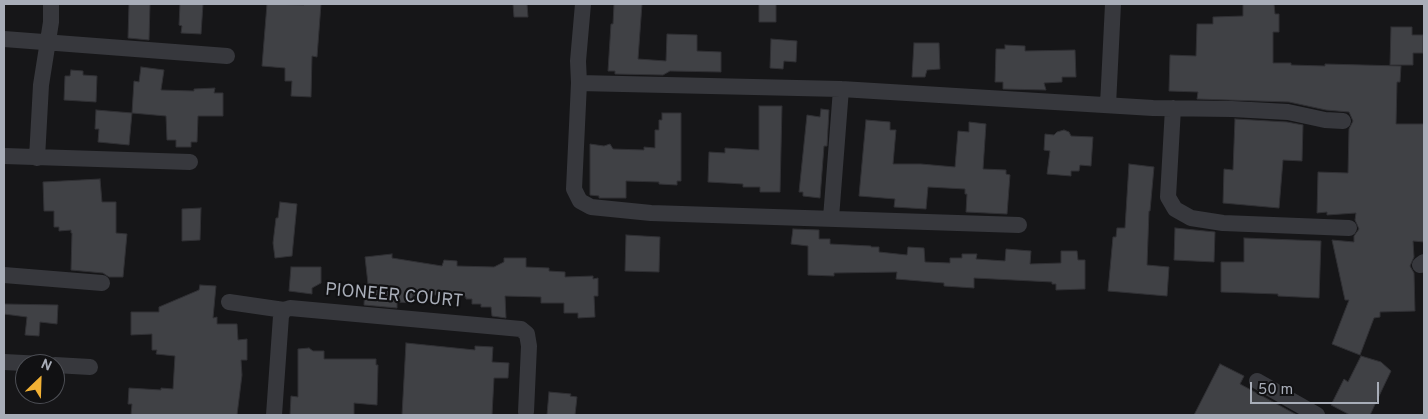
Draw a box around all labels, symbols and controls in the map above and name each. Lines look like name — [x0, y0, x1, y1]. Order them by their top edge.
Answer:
street label: PIONEER COURT — [324, 280, 464, 314]
north arrow — [15, 354, 65, 404]
text: N — [38, 356, 54, 376]
scale bar — [1253, 372, 1382, 404]
text: 50 m — [1258, 381, 1293, 400]

